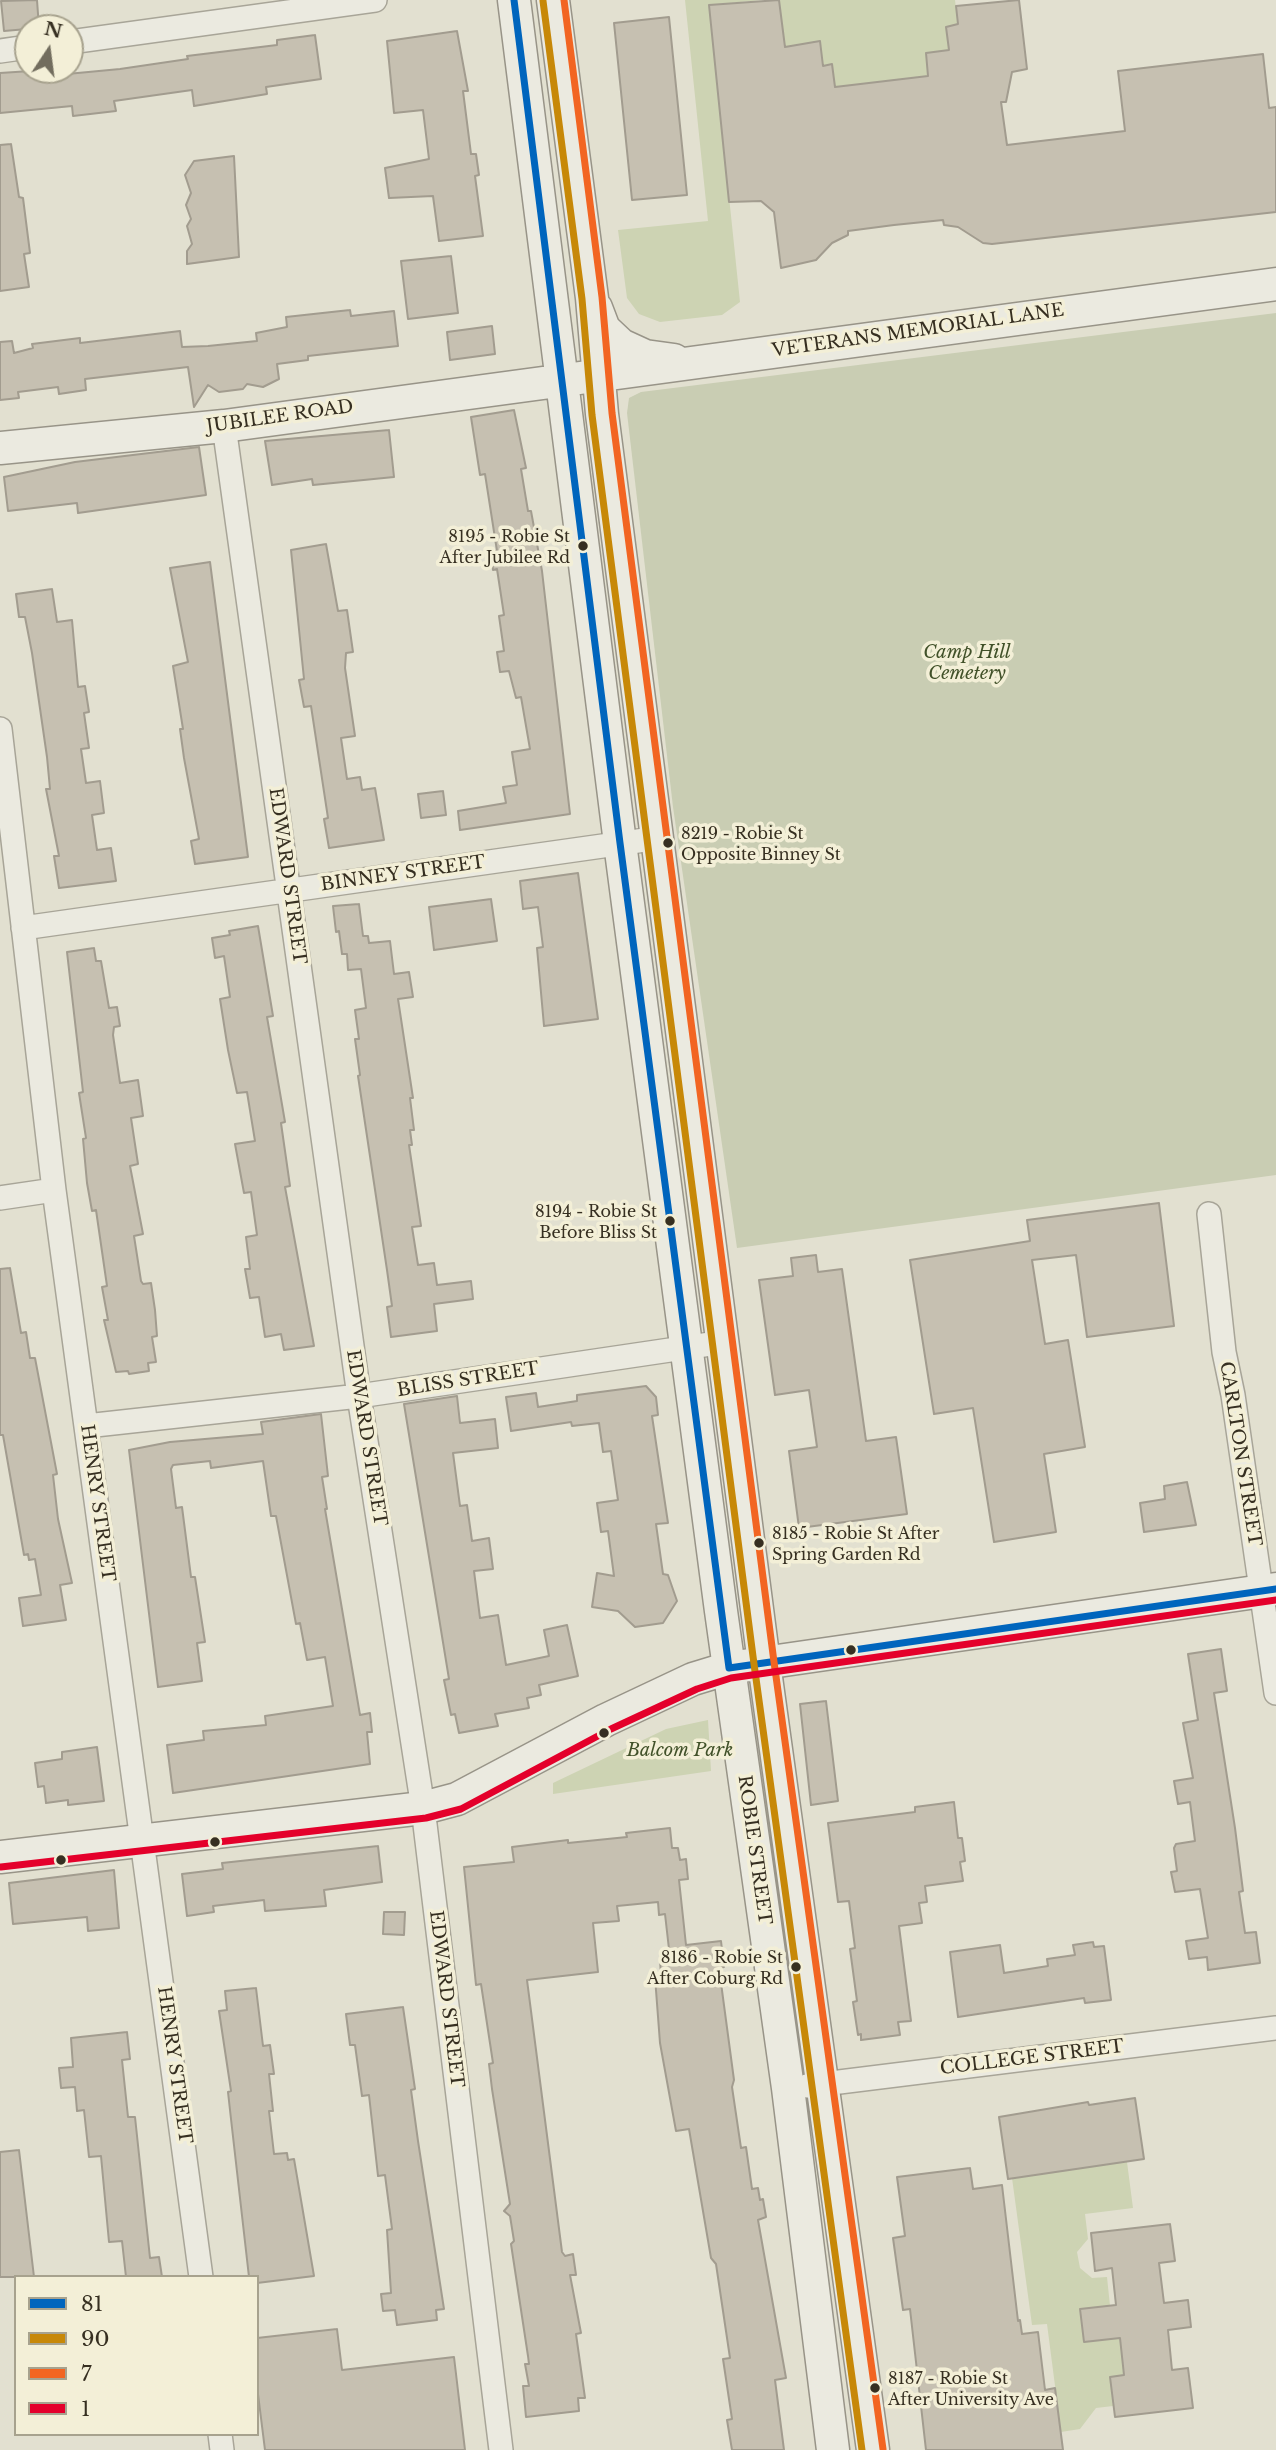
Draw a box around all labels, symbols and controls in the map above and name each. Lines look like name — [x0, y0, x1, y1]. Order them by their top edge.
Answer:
north arrow — [14, 14, 84, 84]
text: N — [42, 17, 65, 43]
street label: VETERANS MEMORIAL LANE — [771, 300, 1065, 362]
street label: JUBILEE ROAD — [205, 396, 355, 438]
place label: 8195 - Robie St After Jubilee Rd — [440, 527, 570, 565]
marker: 8195 - Robie St After Jubilee Rd — [576, 539, 590, 553]
park label: Camp Hill Cemetery — [923, 642, 1011, 684]
street label: EDWARD STREET — [264, 786, 310, 966]
place label: 8219 - Robie St Opposite Binney St — [681, 824, 841, 862]
marker: 8219 - Robie St Opposite Binney St — [661, 836, 675, 850]
street label: BINNEY STREET — [319, 852, 487, 896]
place label: 8194 - Robie St Before Bliss St — [535, 1202, 657, 1240]
marker: 8194 - Robie St Before Bliss St — [663, 1214, 677, 1228]
street label: EDWARD STREET — [341, 1348, 391, 1528]
street label: BLISS STREET — [396, 1358, 540, 1402]
street label: CARLTON STREET — [1215, 1360, 1265, 1548]
street label: HENRY STREET — [75, 1423, 119, 1583]
place label: 8185 - Robie St After Spring Garden Rd — [772, 1524, 939, 1562]
marker: 8185 - Robie St After Spring Garden Rd — [752, 1536, 766, 1550]
unlabelled marker — [844, 1643, 858, 1657]
unlabelled marker — [597, 1726, 611, 1740]
park label: Balcom Park — [627, 1740, 733, 1762]
street label: ROBIE STREET — [733, 1774, 775, 1926]
unlabelled marker — [208, 1835, 222, 1849]
unlabelled marker — [54, 1853, 68, 1867]
street label: EDWARD STREET — [424, 1909, 468, 2089]
place label: 8186 - Robie St After Coburg Rd — [647, 1948, 783, 1986]
marker: 8186 - Robie St After Coburg Rd — [789, 1960, 803, 1974]
street label: HENRY STREET — [152, 1985, 196, 2145]
street label: COLLEGE STREET — [939, 2036, 1125, 2080]
legend — [14, 2275, 259, 2436]
text: 81 — [81, 2291, 103, 2317]
text: 90 — [81, 2326, 110, 2352]
text: 7 — [81, 2361, 92, 2387]
place label: 8187 - Robie St After University Ave — [888, 2369, 1054, 2407]
marker: 8187 - Robie St After University Ave — [868, 2381, 882, 2395]
text: 1 — [81, 2396, 90, 2422]

